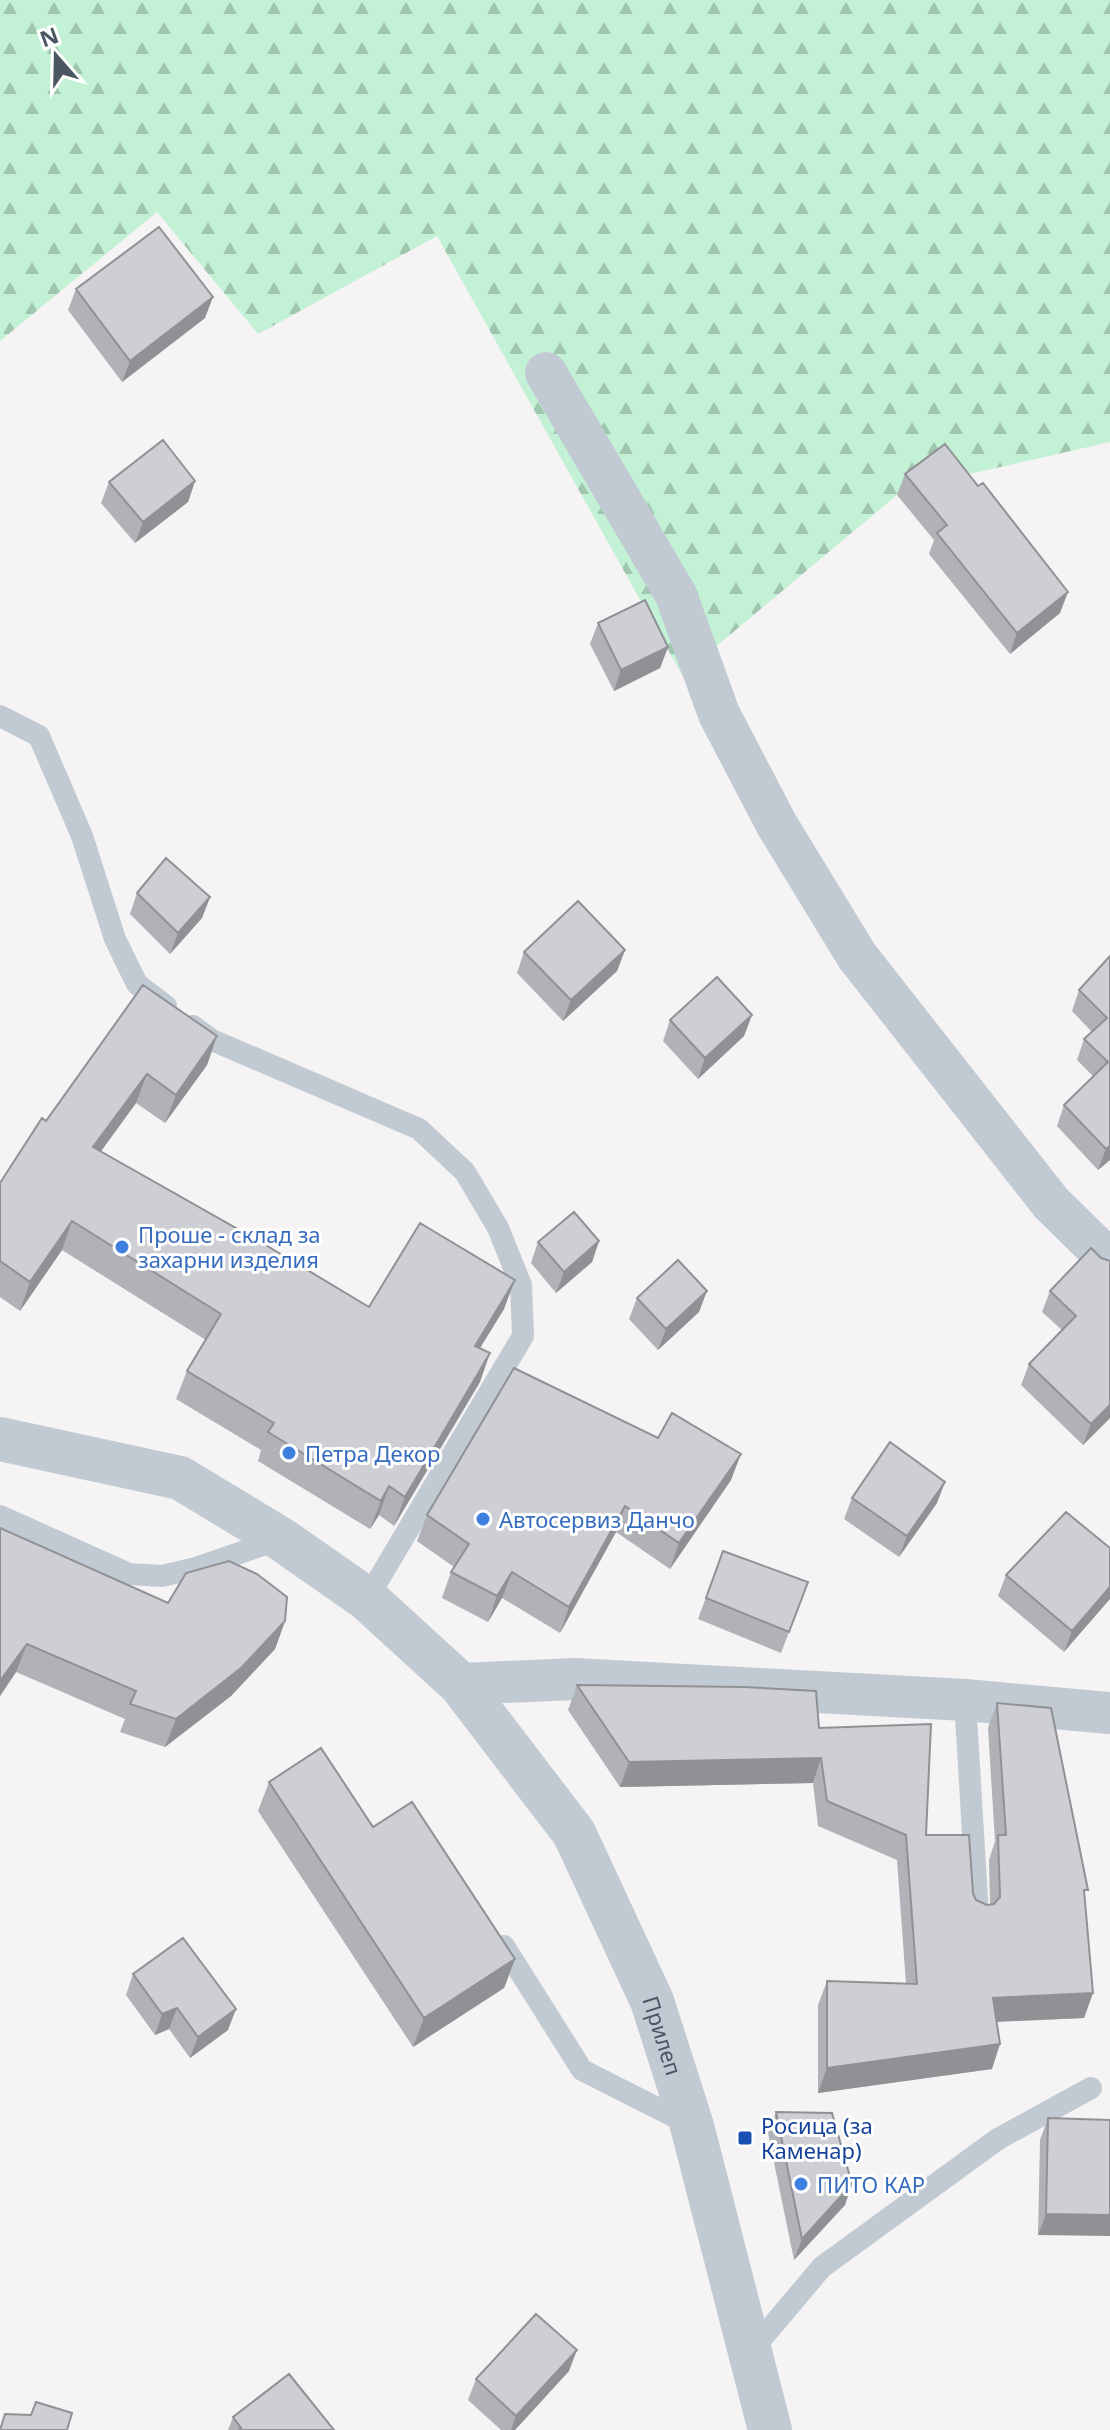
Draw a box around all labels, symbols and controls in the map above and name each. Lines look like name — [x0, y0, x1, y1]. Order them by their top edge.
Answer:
north arrow — [16, 16, 96, 96]
text: N — [35, 19, 62, 53]
place label: Проше - склад за захарни изделия — [138, 1219, 321, 1274]
marker: Проше - склад за захарни изделия — [113, 1238, 131, 1256]
place label: Петра Декор — [305, 1438, 440, 1468]
marker: Петра Декор — [280, 1444, 298, 1462]
place label: Автосервиз Данчо — [499, 1504, 695, 1534]
marker: Автосервиз Данчо — [474, 1510, 492, 1528]
street label: Прилеп — [636, 1992, 690, 2079]
place label: Росица (за Каменар) — [761, 2110, 873, 2165]
marker: Росица (за Каменар) — [736, 2129, 754, 2147]
place label: ПИТО КАР — [817, 2169, 925, 2199]
marker: ПИТО КАР — [792, 2175, 810, 2193]

